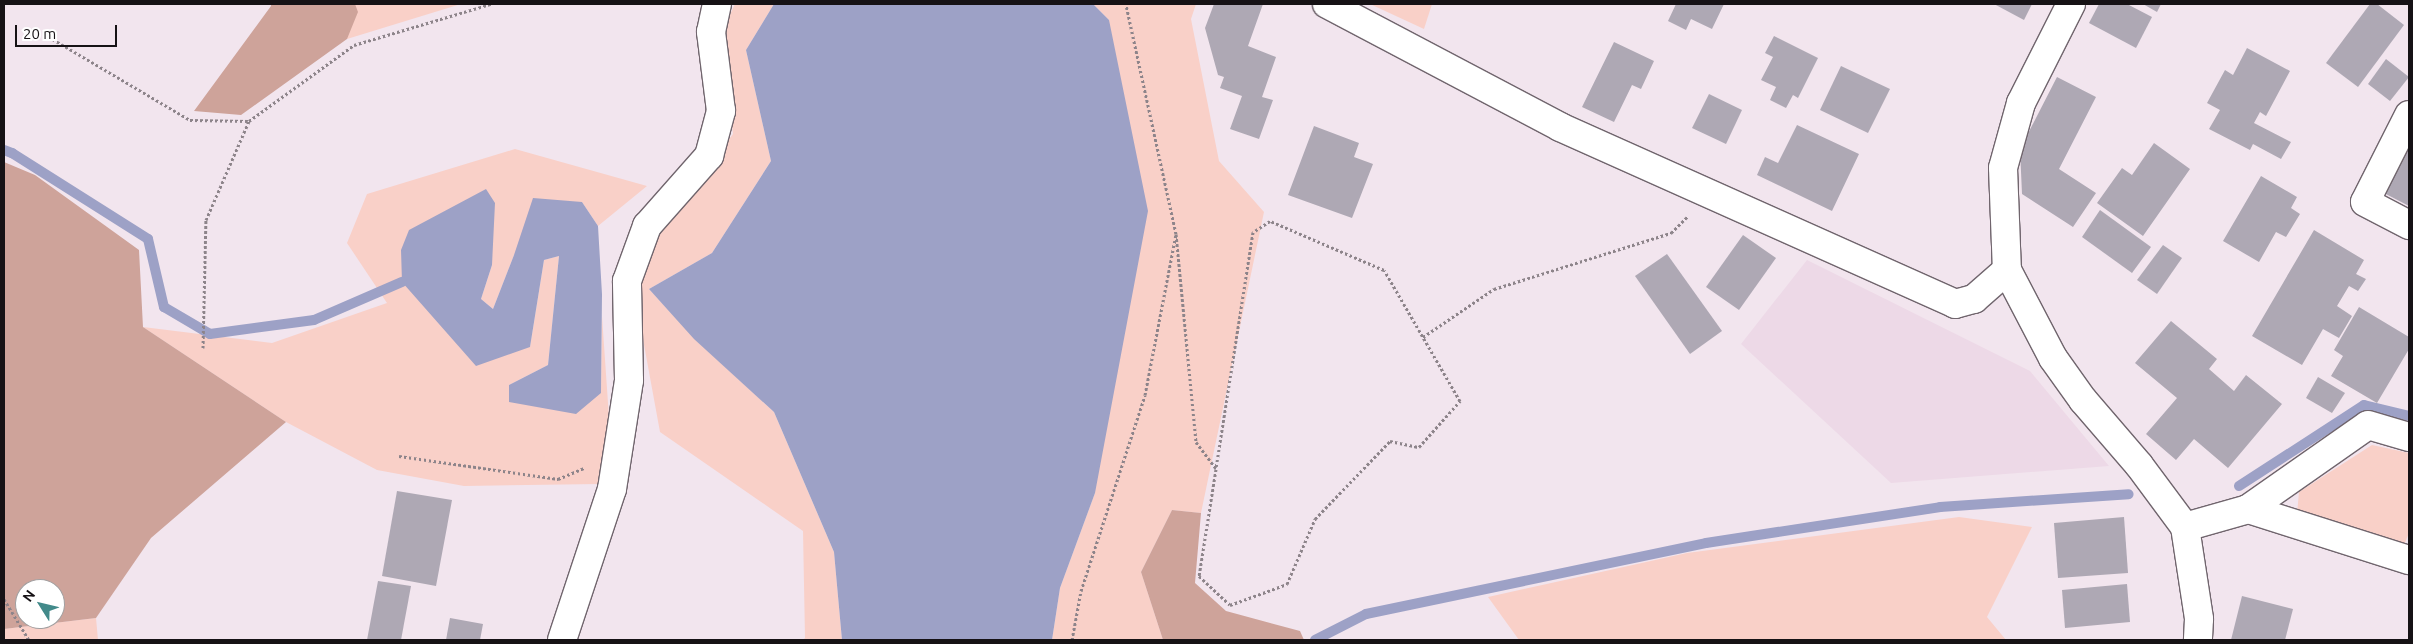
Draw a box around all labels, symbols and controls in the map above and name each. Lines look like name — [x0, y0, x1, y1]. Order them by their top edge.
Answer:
scale bar — [18, 15, 120, 47]
text: 20 m — [23, 25, 56, 42]
north arrow — [15, 579, 65, 629]
text: N — [19, 587, 38, 605]

